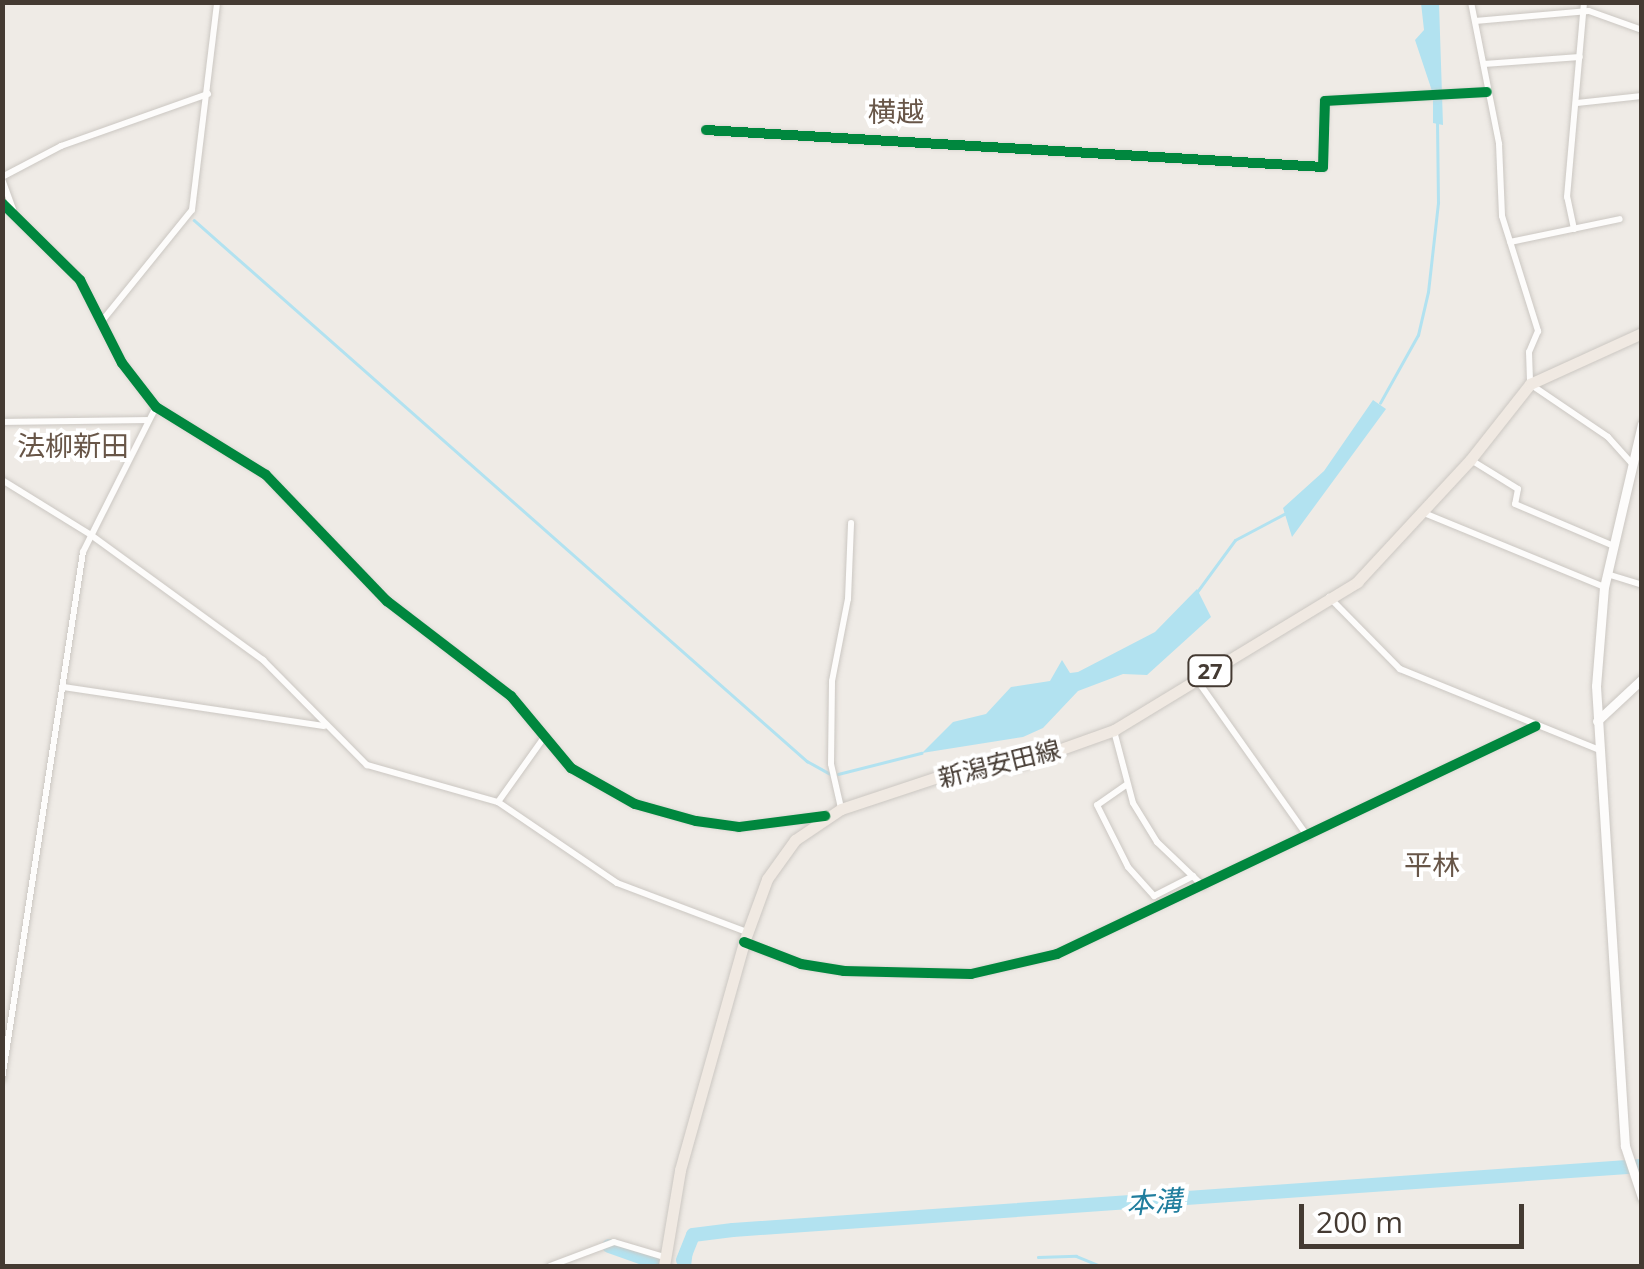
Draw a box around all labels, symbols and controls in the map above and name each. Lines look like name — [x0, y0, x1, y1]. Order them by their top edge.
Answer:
district label: 横越 — [868, 94, 924, 128]
district label: 法柳新田 — [17, 428, 129, 462]
road number: 27 — [1185, 654, 1235, 688]
street label: 新潟安田線 — [935, 733, 1063, 793]
district label: 平林 — [1404, 847, 1460, 881]
water label: 本溝 — [1125, 1182, 1183, 1220]
scale bar — [1304, 1184, 1529, 1246]
text: 200 m — [1316, 1201, 1403, 1242]

